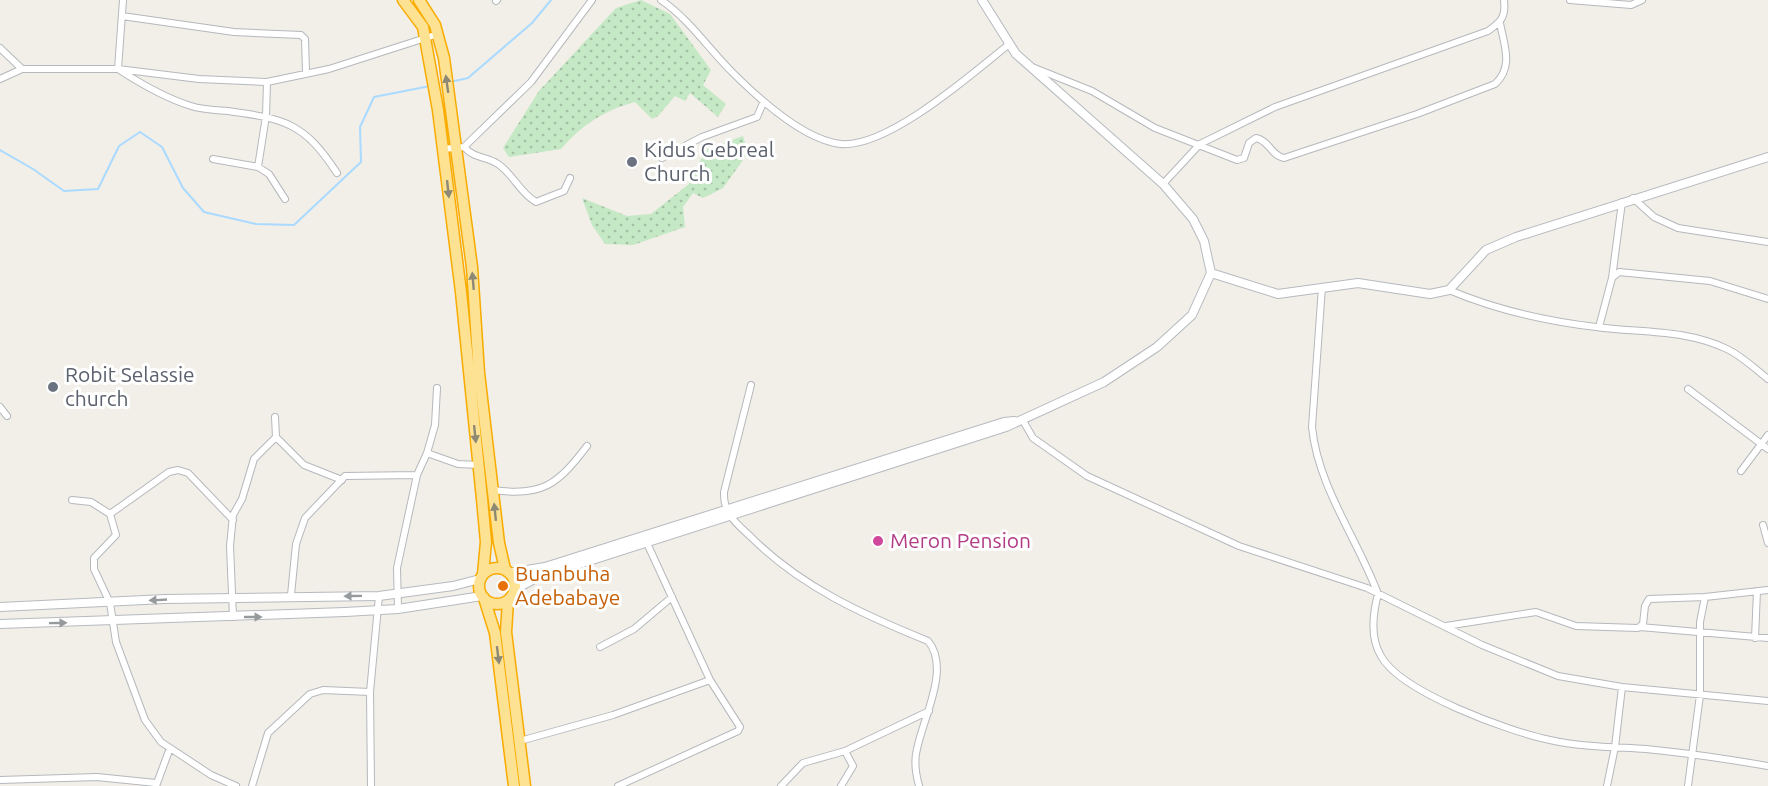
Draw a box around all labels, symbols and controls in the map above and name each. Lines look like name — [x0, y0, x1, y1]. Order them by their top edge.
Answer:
one-way arrow — [443, 74, 452, 93]
place label: Kidus Gebreal Church — [644, 137, 774, 185]
marker: Kidus Gebreal Church — [625, 155, 639, 169]
one-way arrow — [443, 180, 453, 199]
one-way arrow — [468, 272, 478, 291]
place label: Robit Selassie church — [65, 362, 195, 410]
marker: Robit Selassie church — [46, 380, 60, 394]
one-way arrow — [471, 424, 480, 443]
one-way arrow — [490, 502, 500, 521]
place label: Meron Pension — [890, 528, 1031, 552]
marker: Meron Pension — [871, 534, 885, 548]
place label: Buanbuha Adebabaye — [515, 561, 620, 609]
marker: Buanbuha Adebabaye — [496, 579, 510, 593]
one-way arrow — [343, 591, 362, 600]
one-way arrow — [149, 595, 168, 604]
one-way arrow — [244, 612, 263, 622]
one-way arrow — [49, 618, 68, 628]
one-way arrow — [493, 645, 503, 664]

